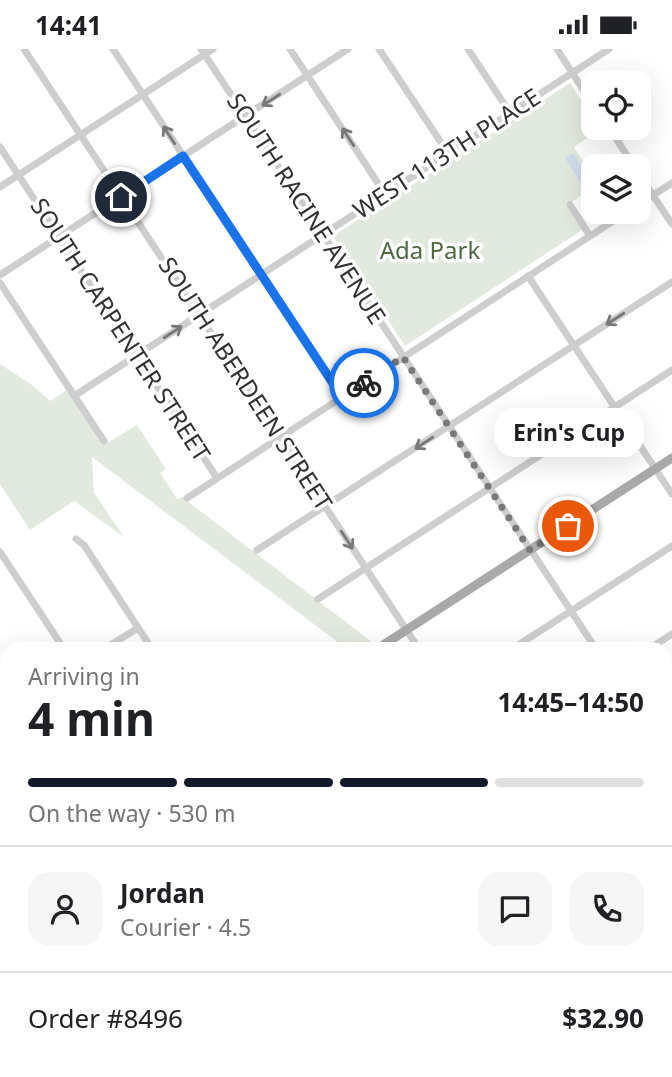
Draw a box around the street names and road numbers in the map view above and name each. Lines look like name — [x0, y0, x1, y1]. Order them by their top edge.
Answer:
street label: WEST 113TH PLACE — [346, 80, 546, 226]
street label: SOUTH RACINE AVENUE — [220, 86, 394, 330]
street label: SOUTH CARPENTER STREET — [24, 191, 219, 468]
street label: SOUTH ABERDEEN STREET — [152, 250, 341, 517]

